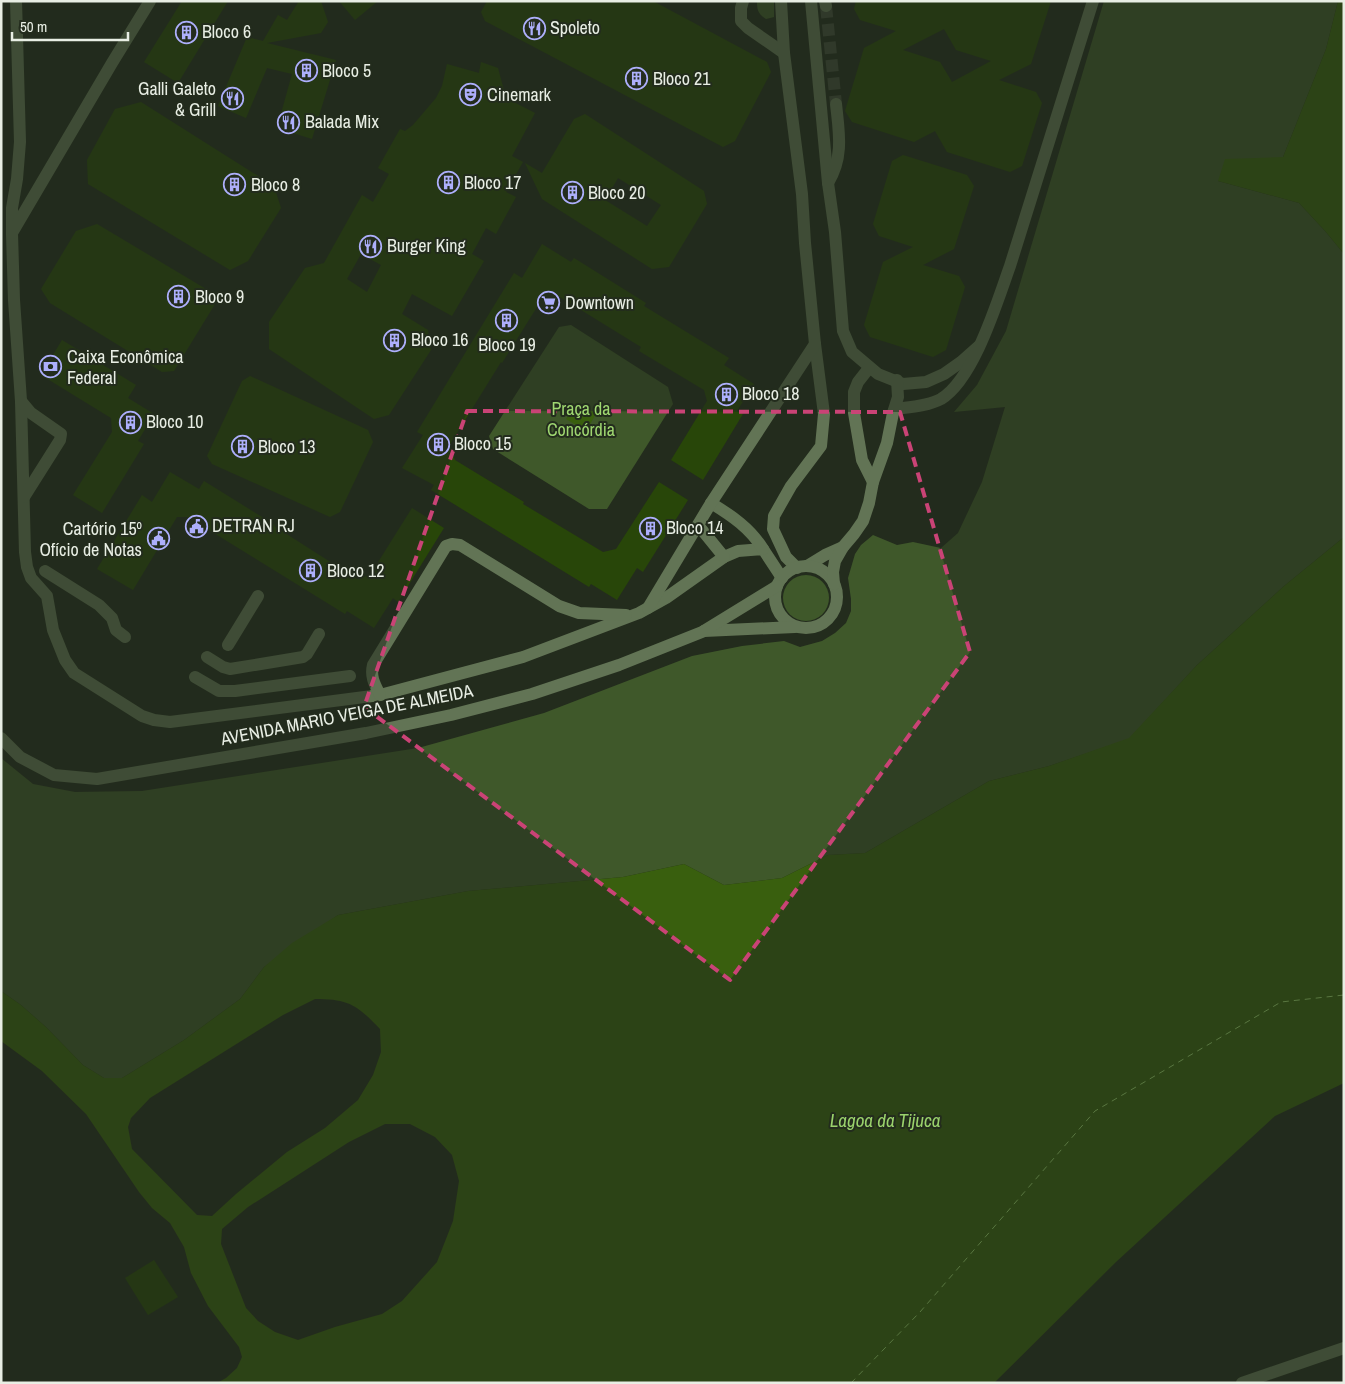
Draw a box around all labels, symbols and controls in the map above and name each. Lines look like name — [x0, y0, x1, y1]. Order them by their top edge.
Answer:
scale bar — [12, 10, 129, 42]
place label: Spoleto — [550, 15, 600, 40]
text: 50 m — [20, 16, 47, 37]
restaurant icon: Spoleto — [522, 16, 546, 40]
place label: Bloco 6 — [202, 19, 251, 44]
building icon: Bloco 6 — [174, 20, 198, 44]
place label: Bloco 5 — [322, 58, 371, 83]
building icon: Bloco 5 — [294, 59, 318, 83]
place label: Bloco 21 — [653, 66, 711, 91]
building icon: Bloco 21 — [625, 67, 649, 91]
place label: Galli Galeto & Grill — [138, 76, 216, 122]
place label: Cinemark — [487, 82, 552, 107]
theatre icon: Cinemark — [459, 83, 483, 107]
restaurant icon: Galli Galeto & Grill — [220, 87, 244, 111]
place label: Balada Mix — [305, 109, 379, 134]
restaurant icon: Balada Mix — [277, 110, 301, 134]
place label: Bloco 17 — [464, 170, 521, 195]
building icon: Bloco 17 — [436, 171, 460, 195]
place label: Bloco 8 — [251, 172, 300, 197]
building icon: Bloco 8 — [223, 173, 247, 197]
place label: Bloco 20 — [588, 180, 645, 205]
building icon: Bloco 20 — [560, 181, 584, 205]
place label: Burger King — [387, 233, 467, 258]
restaurant icon: Burger King — [359, 234, 383, 258]
place label: Bloco 9 — [195, 284, 244, 309]
building icon: Bloco 9 — [167, 285, 191, 309]
place label: Downtown — [565, 290, 634, 315]
supermarket icon: Downtown — [537, 291, 561, 315]
building icon: Bloco 19 — [495, 308, 519, 332]
place label: Bloco 16 — [411, 327, 468, 352]
building icon: Bloco 16 — [383, 328, 407, 352]
place label: Bloco 19 — [478, 332, 536, 357]
place label: Caixa Econômica Federal — [67, 344, 184, 390]
bank icon: Caixa Econômica Federal — [39, 355, 63, 379]
place label: Bloco 18 — [742, 381, 799, 406]
building icon: Bloco 18 — [714, 382, 738, 406]
park label: Praça da Concórdia — [547, 396, 615, 442]
place label: Bloco 10 — [146, 409, 203, 434]
building icon: Bloco 10 — [118, 410, 142, 434]
place label: Bloco 15 — [454, 431, 511, 456]
building icon: Bloco 15 — [426, 432, 450, 456]
place label: Bloco 13 — [258, 434, 315, 459]
building icon: Bloco 13 — [230, 435, 254, 459]
place label: DETRAN RJ — [212, 513, 295, 538]
public building icon: DETRAN RJ — [184, 514, 208, 538]
place label: Bloco 14 — [666, 515, 723, 540]
place label: Cartório 15º Ofício de Notas — [39, 516, 142, 562]
building icon: Bloco 14 — [638, 516, 662, 540]
public building icon: Cartório 15º Ofício de Notas — [146, 527, 170, 551]
place label: Bloco 12 — [327, 558, 384, 583]
building icon: Bloco 12 — [299, 559, 323, 583]
street label: AVENIDA MARIO VEIGA DE ALMEIDA — [218, 678, 475, 751]
water label: Lagoa da Tijuca — [830, 1107, 941, 1133]

